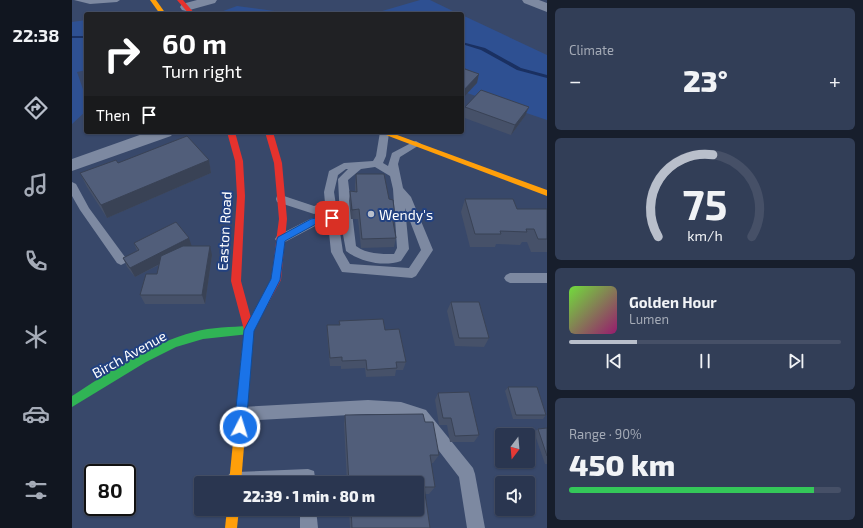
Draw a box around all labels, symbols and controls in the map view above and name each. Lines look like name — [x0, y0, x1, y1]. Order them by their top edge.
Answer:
text: 22:38 — [13, 24, 59, 46]
text: 60 m — [162, 26, 227, 60]
icon: right — [96, 28, 148, 80]
text: Climate — [569, 42, 614, 58]
text: Turn right — [162, 60, 242, 82]
text: 23° — [683, 62, 728, 98]
text: − — [569, 67, 582, 93]
text: + — [829, 67, 841, 93]
icon: directions — [22, 94, 50, 122]
icon: arrive — [138, 104, 160, 126]
text: Then — [96, 106, 130, 124]
icon: music — [22, 171, 50, 199]
text: 75 — [683, 178, 727, 228]
street label: Easton Road — [213, 191, 235, 271]
pin — [315, 201, 349, 235]
place label: Wendy's — [379, 206, 433, 223]
icon: arrive — [321, 207, 343, 229]
marker: Wendy's — [366, 209, 376, 219]
text: km/h — [687, 227, 723, 244]
icon: phone — [22, 247, 50, 275]
text: Golden Hour — [629, 293, 717, 311]
text: Lumen — [629, 311, 669, 327]
icon: climate — [22, 323, 50, 351]
street label: Birch Avenue — [89, 327, 169, 381]
icon: previous — [603, 350, 625, 372]
icon: pause — [694, 350, 716, 372]
icon: next — [785, 350, 807, 372]
icon: car — [22, 400, 50, 428]
position arrow — [219, 406, 261, 448]
text: Range · 90% — [569, 426, 642, 442]
north arrow — [495, 428, 535, 468]
map controls — [495, 428, 535, 516]
text: 450 km — [569, 446, 675, 482]
speed limit sign: 80 — [84, 464, 136, 516]
icon: filters — [22, 476, 50, 504]
button: sound — [495, 476, 535, 516]
text: 22:39 · 1 min · 80 m — [243, 487, 375, 505]

